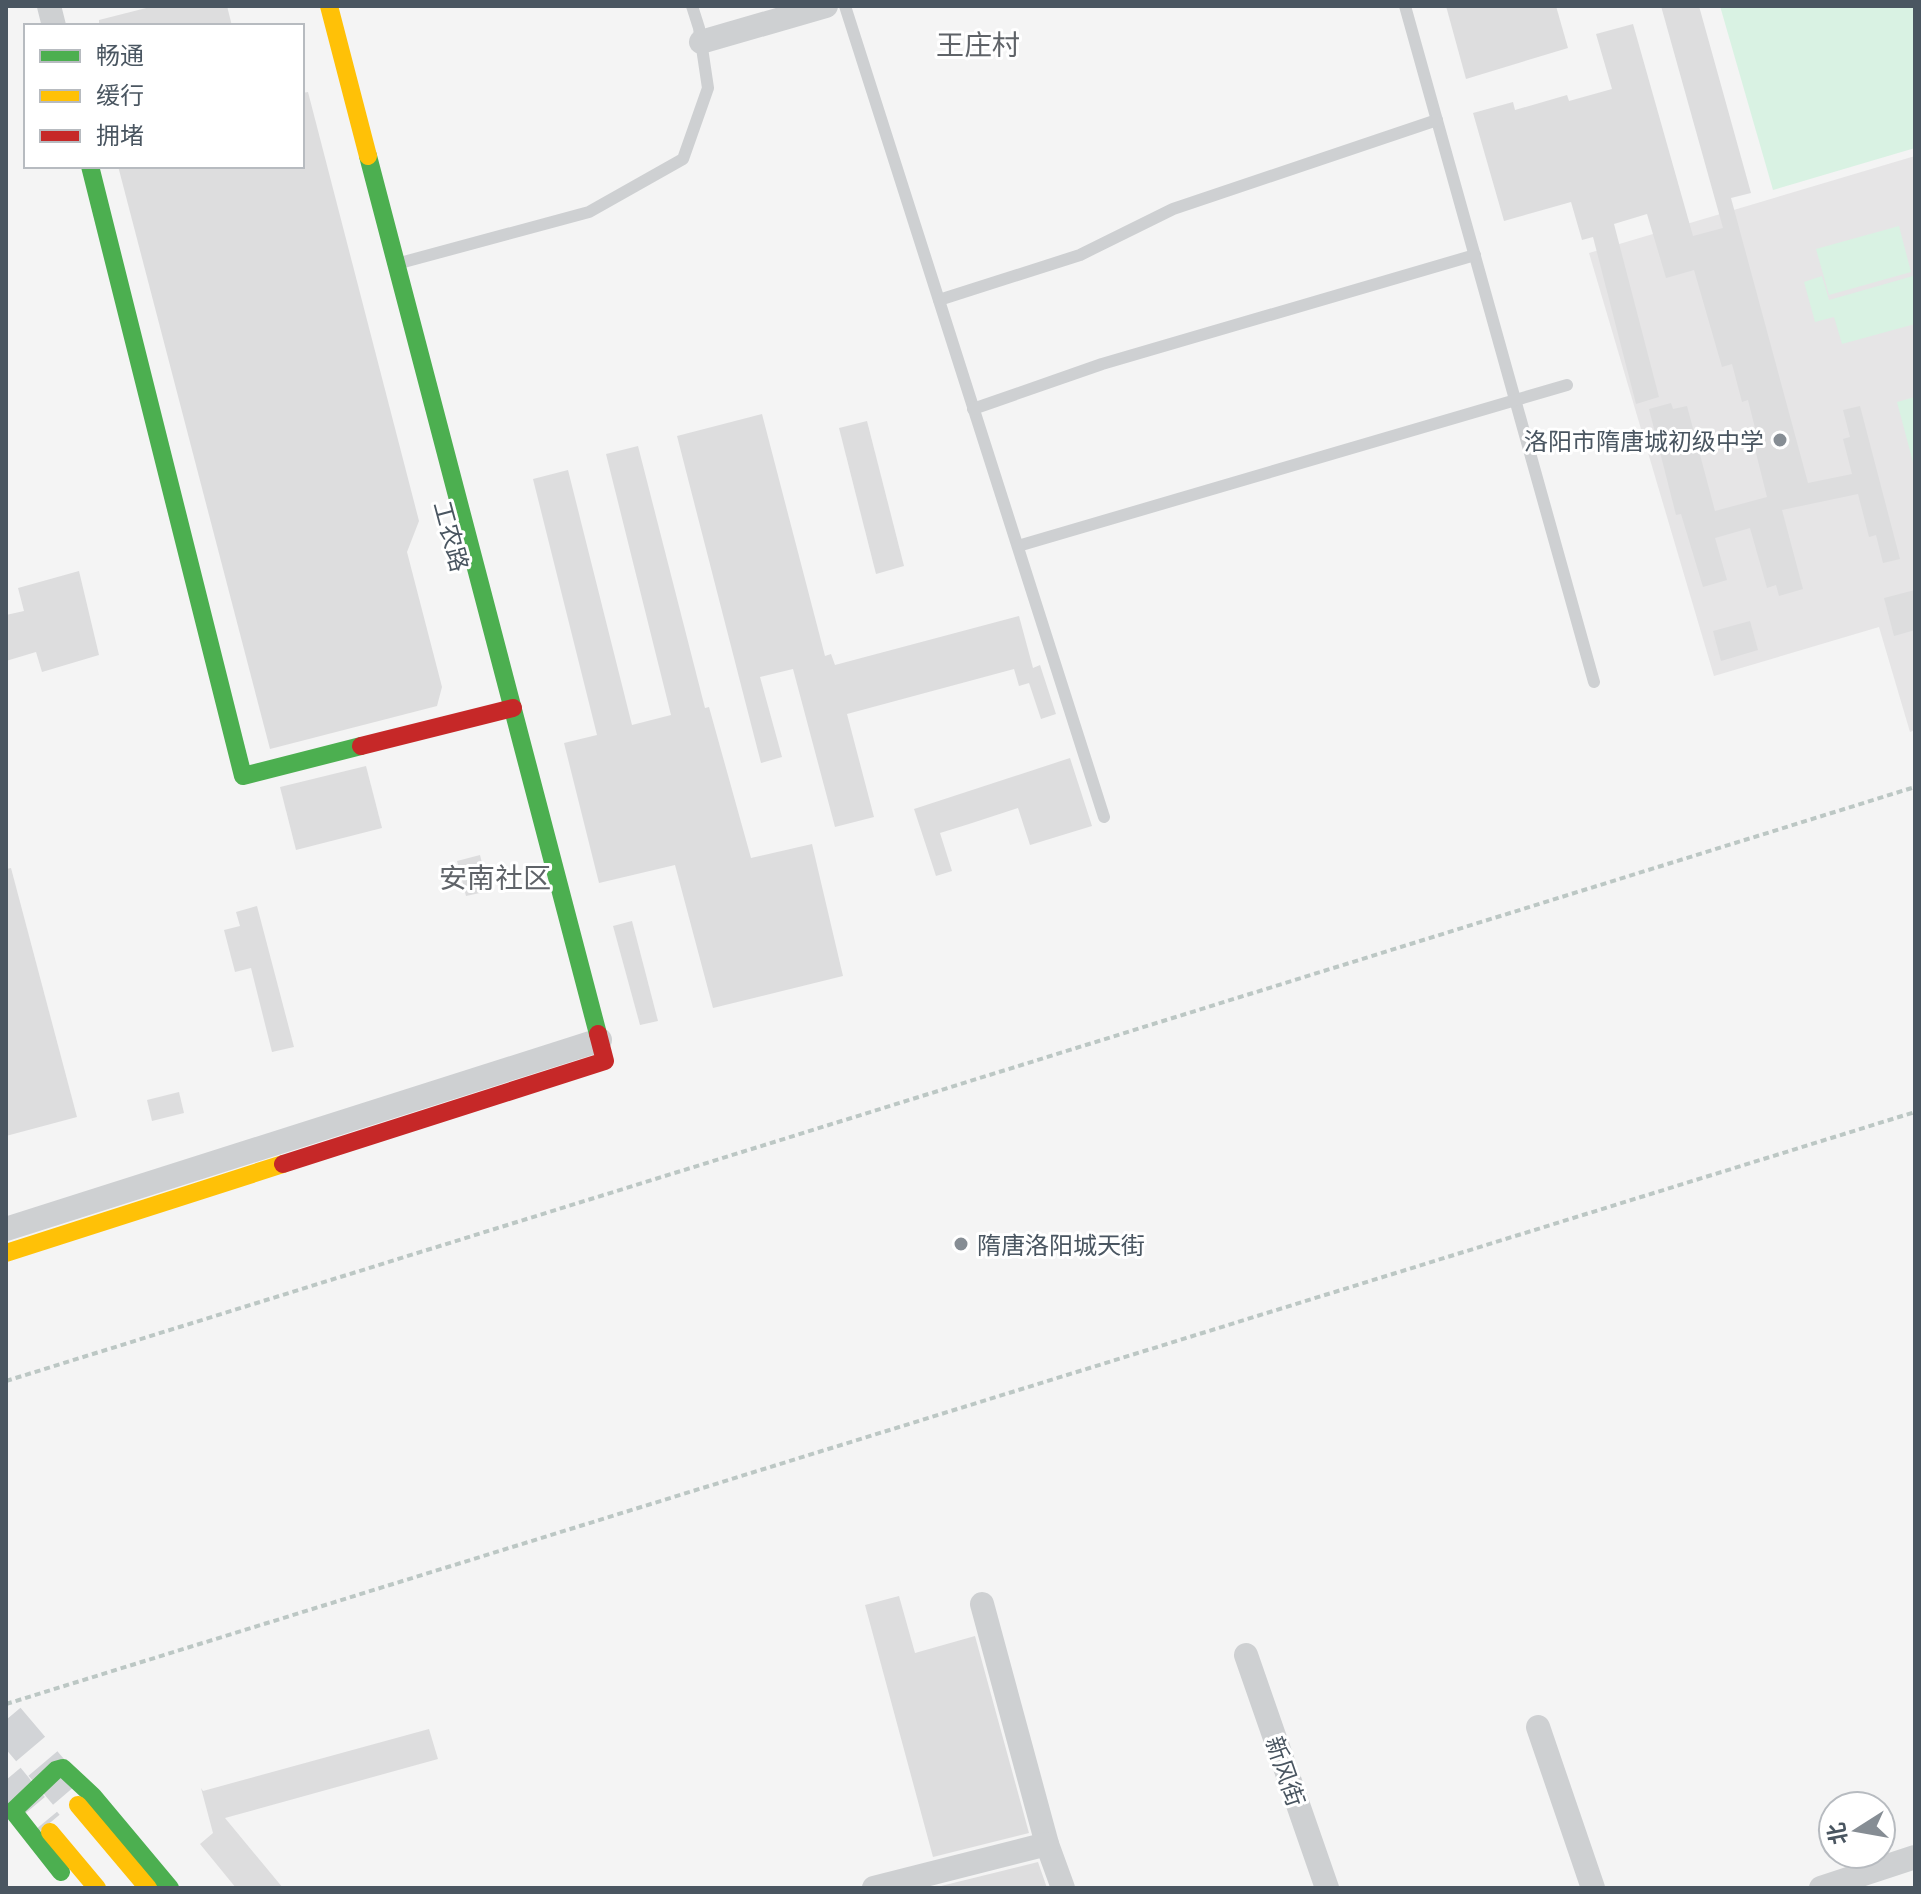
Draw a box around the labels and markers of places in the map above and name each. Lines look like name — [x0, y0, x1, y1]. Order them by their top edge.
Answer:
place label: 洛阳市隋唐城初级中学 — [1524, 426, 1764, 455]
marker: 洛阳市隋唐城初级中学 — [1771, 431, 1789, 449]
place label: 隋唐洛阳城天街 — [977, 1230, 1145, 1259]
marker: 隋唐洛阳城天街 — [952, 1235, 970, 1253]

